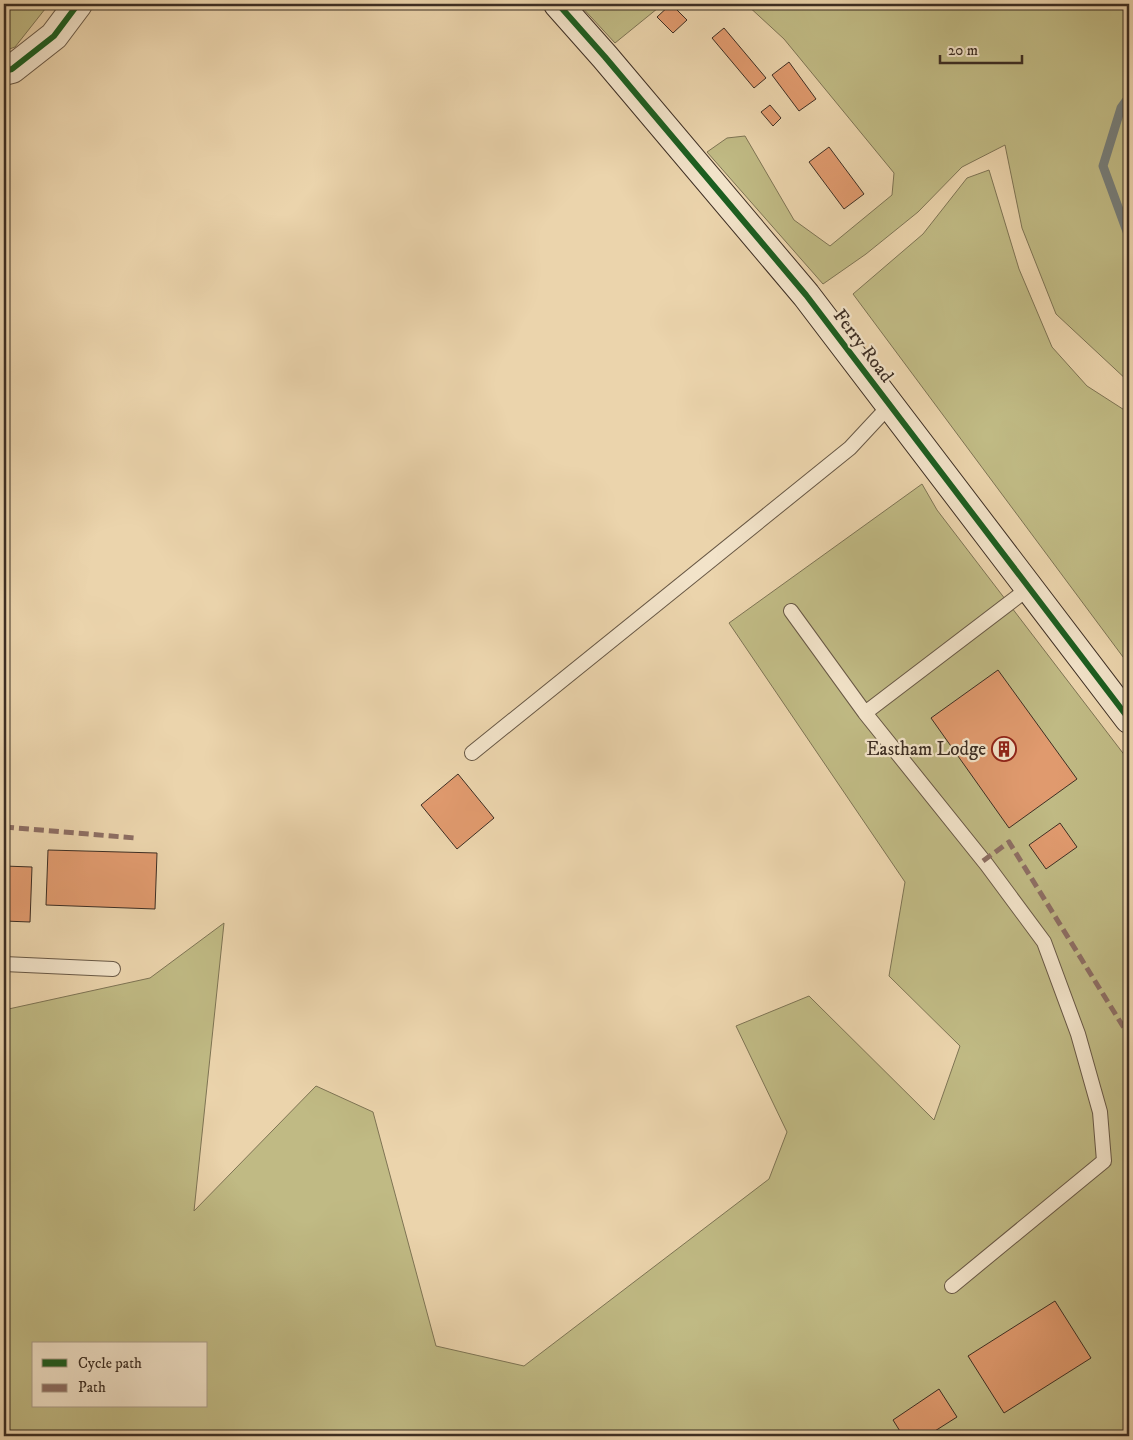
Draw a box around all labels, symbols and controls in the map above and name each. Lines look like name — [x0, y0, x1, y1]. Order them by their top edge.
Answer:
scale bar — [940, 32, 1023, 64]
text: 20 m — [948, 41, 978, 60]
street label: Ferry Road — [828, 305, 898, 388]
building icon: Eastham Lodge — [991, 736, 1017, 762]
place label: Eastham Lodge — [866, 738, 986, 761]
legend — [32, 1342, 208, 1408]
text: Cycle path — [78, 1354, 142, 1373]
text: Path — [78, 1378, 106, 1397]

